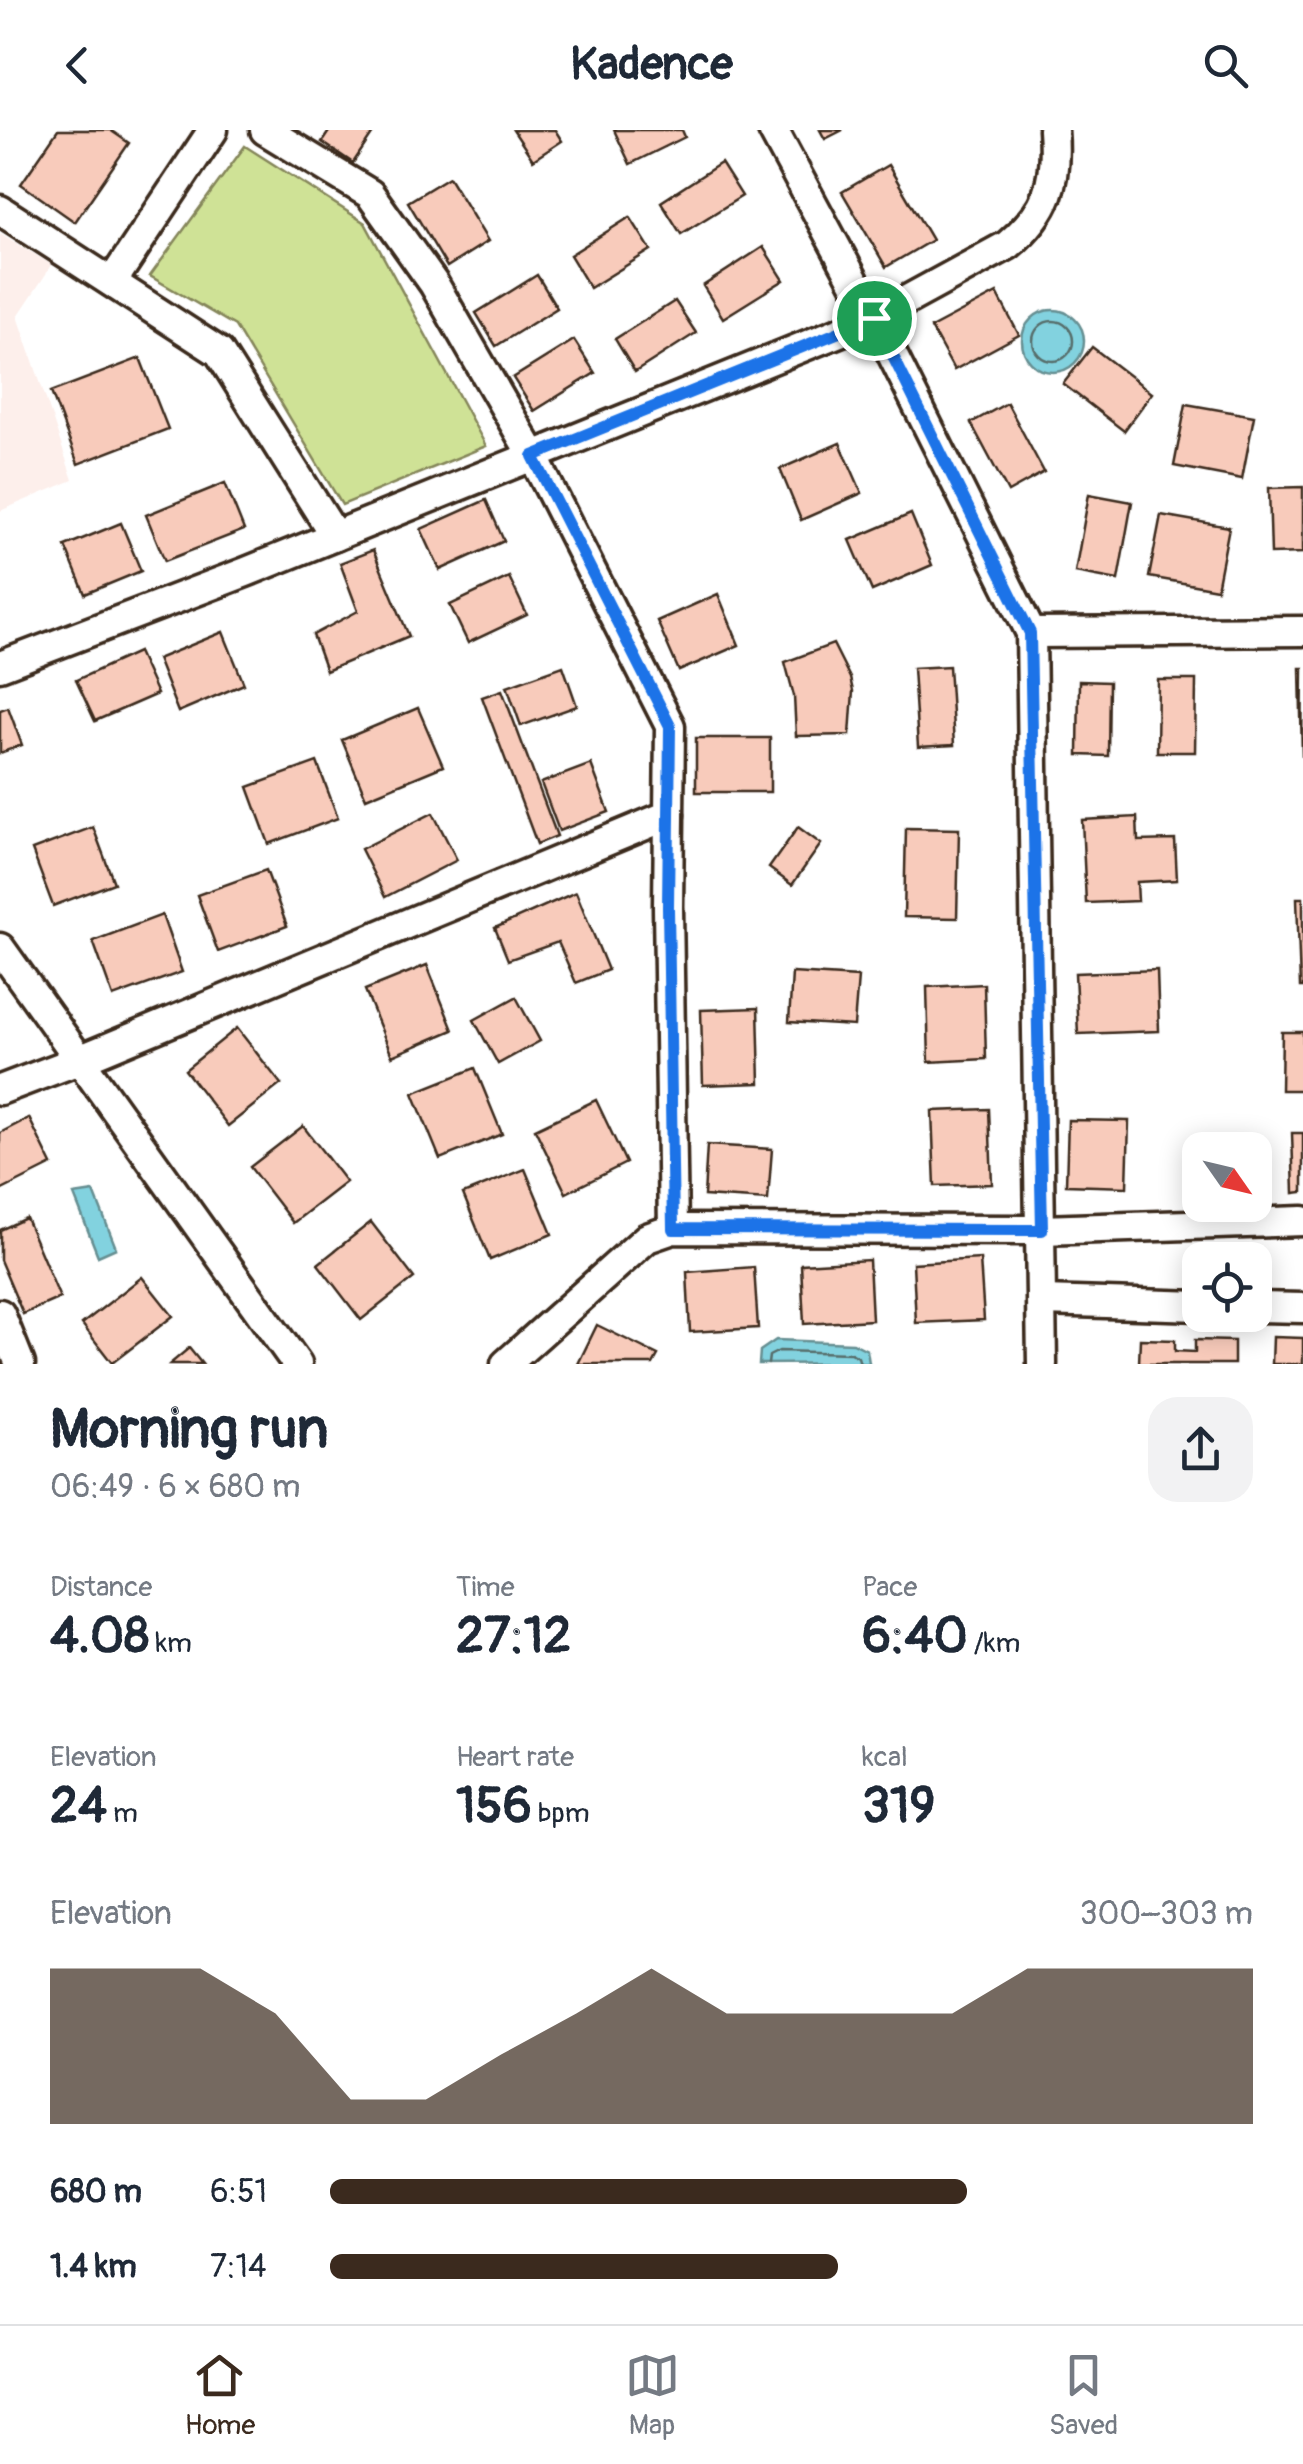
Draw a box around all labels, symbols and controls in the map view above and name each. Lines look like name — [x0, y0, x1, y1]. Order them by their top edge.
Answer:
text: Kadence — [570, 37, 733, 93]
icon: back — [50, 38, 105, 93]
icon: search — [1198, 38, 1253, 93]
pin — [832, 276, 917, 361]
icon: arrive — [847, 291, 902, 346]
north arrow — [1182, 1132, 1272, 1222]
map controls — [1182, 1132, 1272, 1332]
button: locate — [1182, 1242, 1272, 1332]
text: Morning run — [50, 1395, 328, 1464]
button: share — [1148, 1397, 1253, 1502]
text: 06:49 · 6 × 680 m — [50, 1467, 300, 1507]
text: Distance — [50, 1570, 152, 1605]
text: Time — [456, 1570, 515, 1605]
text: Pace — [862, 1570, 917, 1605]
text: 4.08 — [50, 1605, 149, 1668]
text: 27:12 — [456, 1605, 571, 1668]
text: 6:40 — [862, 1605, 968, 1668]
text: km — [149, 1626, 192, 1661]
text: /km — [968, 1626, 1020, 1661]
text: Elevation — [50, 1740, 157, 1775]
text: Heart rate — [456, 1740, 574, 1775]
text: kcal — [862, 1740, 908, 1775]
text: 24 — [50, 1775, 107, 1838]
text: 156 — [456, 1775, 532, 1838]
text: 319 — [862, 1775, 935, 1838]
text: m — [107, 1796, 138, 1831]
text: bpm — [532, 1796, 590, 1831]
text: Elevation — [50, 1894, 172, 1934]
text: 300–303 m — [1080, 1894, 1253, 1934]
text: 680 m — [50, 2172, 142, 2212]
text: 6:51 — [210, 2172, 267, 2212]
text: 1.4 km — [50, 2247, 137, 2287]
text: 7:14 — [210, 2247, 267, 2287]
tab: Home — [185, 2348, 255, 2443]
tab: Map — [625, 2348, 680, 2443]
tab: Saved — [1049, 2348, 1118, 2443]

